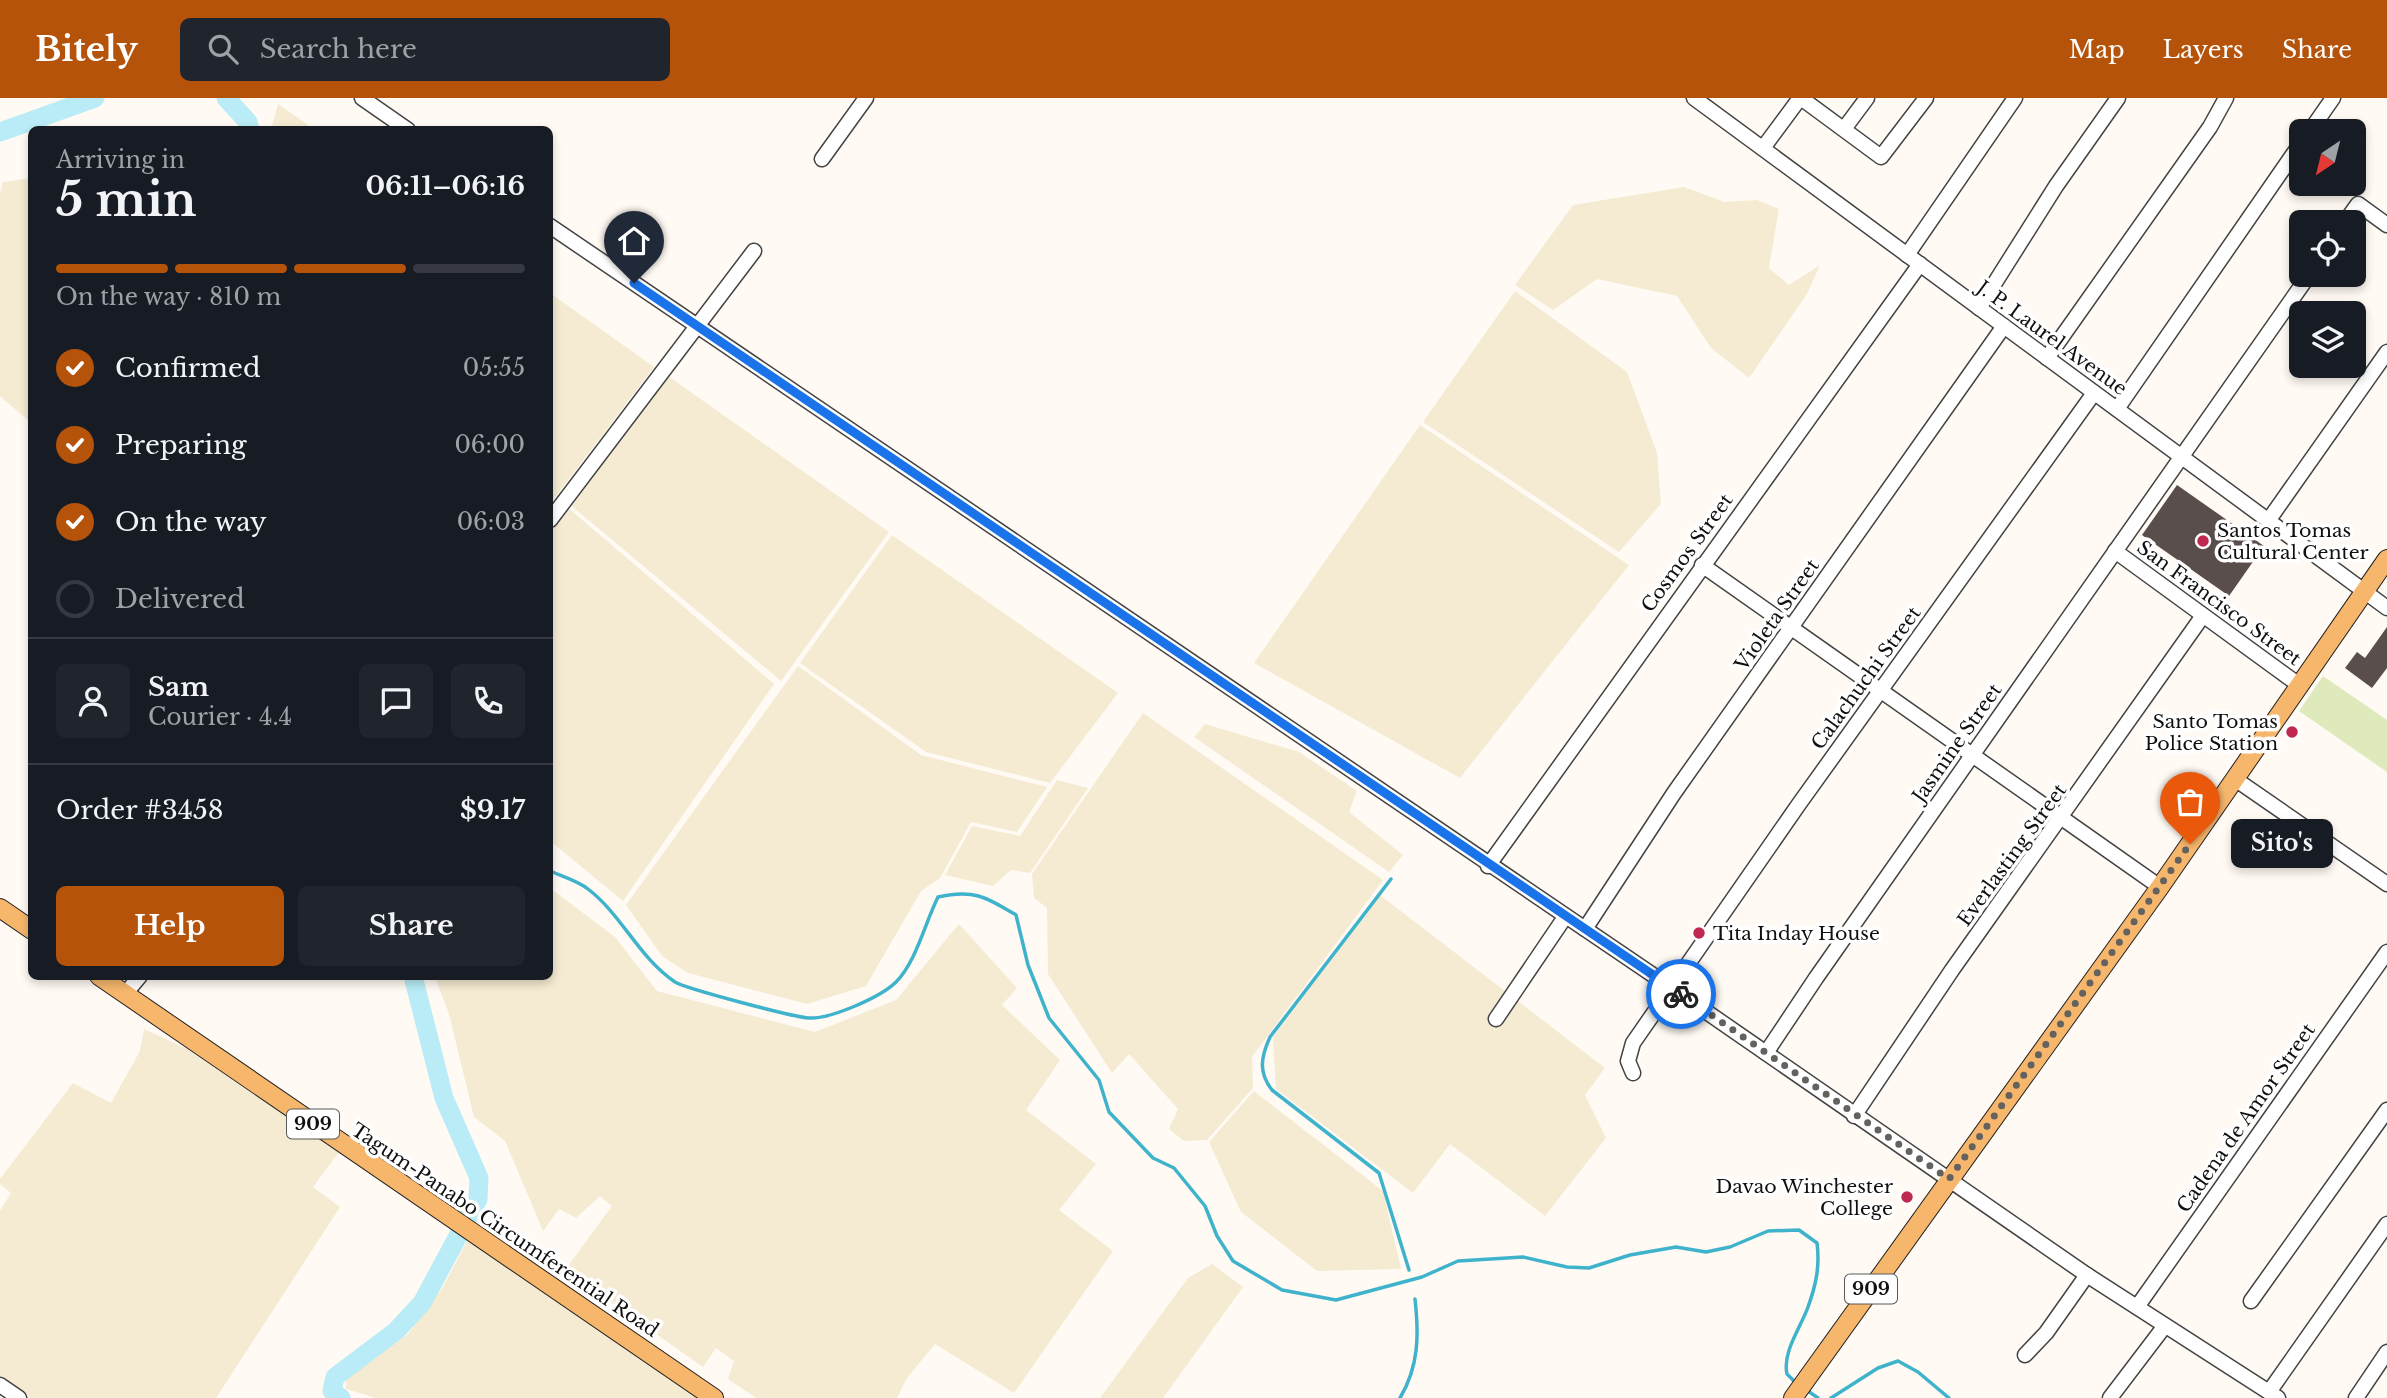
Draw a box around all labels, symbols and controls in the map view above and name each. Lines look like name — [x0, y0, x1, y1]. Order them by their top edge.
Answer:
search box — [180, 18, 670, 81]
text: Bitely — [35, 29, 138, 70]
icon: search — [204, 30, 242, 68]
text: Search here — [260, 33, 417, 65]
text: Map — [2069, 35, 2125, 64]
text: Layers — [2163, 35, 2244, 64]
text: Share — [2282, 35, 2352, 64]
north arrow — [2289, 119, 2366, 196]
map controls — [2289, 119, 2366, 378]
text: Arriving in — [56, 146, 185, 174]
text: 06:11–06:16 — [365, 170, 525, 202]
text: 5 min — [56, 171, 197, 228]
button: locate — [2289, 210, 2366, 287]
pin — [604, 211, 664, 283]
icon: home — [615, 222, 653, 260]
street label: J. P. Laurel Avenue — [1970, 274, 2131, 400]
text: On the way · 810 m — [56, 283, 281, 311]
button: layers — [2289, 301, 2366, 378]
icon: check — [56, 349, 94, 387]
text: Confirmed — [115, 352, 260, 384]
text: 05:55 — [463, 354, 525, 382]
icon: check — [56, 426, 94, 464]
text: Preparing — [115, 429, 247, 461]
text: 06:00 — [454, 431, 525, 459]
street label: Cosmos Street — [1636, 489, 1738, 617]
icon: check — [56, 503, 94, 541]
text: On the way — [115, 506, 267, 538]
text: 06:03 — [457, 508, 525, 536]
place label: Santos Tomas Cultural Center — [2217, 519, 2369, 564]
marker: Santos Tomas Cultural Center — [2195, 533, 2211, 549]
street label: San Francisco Street — [2133, 536, 2306, 671]
street label: Violeta Street — [1729, 554, 1824, 676]
text: Delivered — [115, 583, 245, 615]
street label: Calachuchi Street — [1807, 601, 1926, 754]
button: person — [56, 664, 130, 738]
button: chat — [359, 664, 433, 738]
button: phone — [451, 664, 525, 738]
text: Sam — [148, 671, 209, 703]
street label: Jasmine Street — [1906, 679, 2007, 809]
text: Courier · 4.4 — [148, 703, 292, 731]
place label: Santo Tomas Police Station — [2145, 710, 2278, 755]
marker: Santo Tomas Police Station — [2284, 724, 2300, 740]
pin — [2160, 772, 2220, 844]
street label: Everlasting Street — [1953, 779, 2072, 931]
icon: bag — [2171, 783, 2209, 821]
text: Order #3458 — [56, 794, 223, 826]
text: $9.17 — [460, 794, 525, 826]
callout: Sito's — [2232, 820, 2334, 868]
text: Sito's — [2251, 829, 2313, 857]
button: Help — [56, 886, 284, 966]
button: Share — [298, 886, 525, 966]
place label: Tita Inday House — [1713, 922, 1880, 945]
marker: Tita Inday House — [1691, 925, 1707, 941]
courier — [1646, 959, 1716, 1029]
icon: bike — [1662, 975, 1700, 1013]
street label: Cadena de Amor Street — [2172, 1018, 2321, 1217]
road number: 909 — [287, 1110, 339, 1139]
street label: Tagum-Panabo Circumferential Road — [347, 1118, 663, 1342]
place label: Davao Winchester College — [1715, 1175, 1893, 1220]
marker: Davao Winchester College — [1899, 1189, 1915, 1205]
road number: 909 — [1845, 1274, 1897, 1304]

